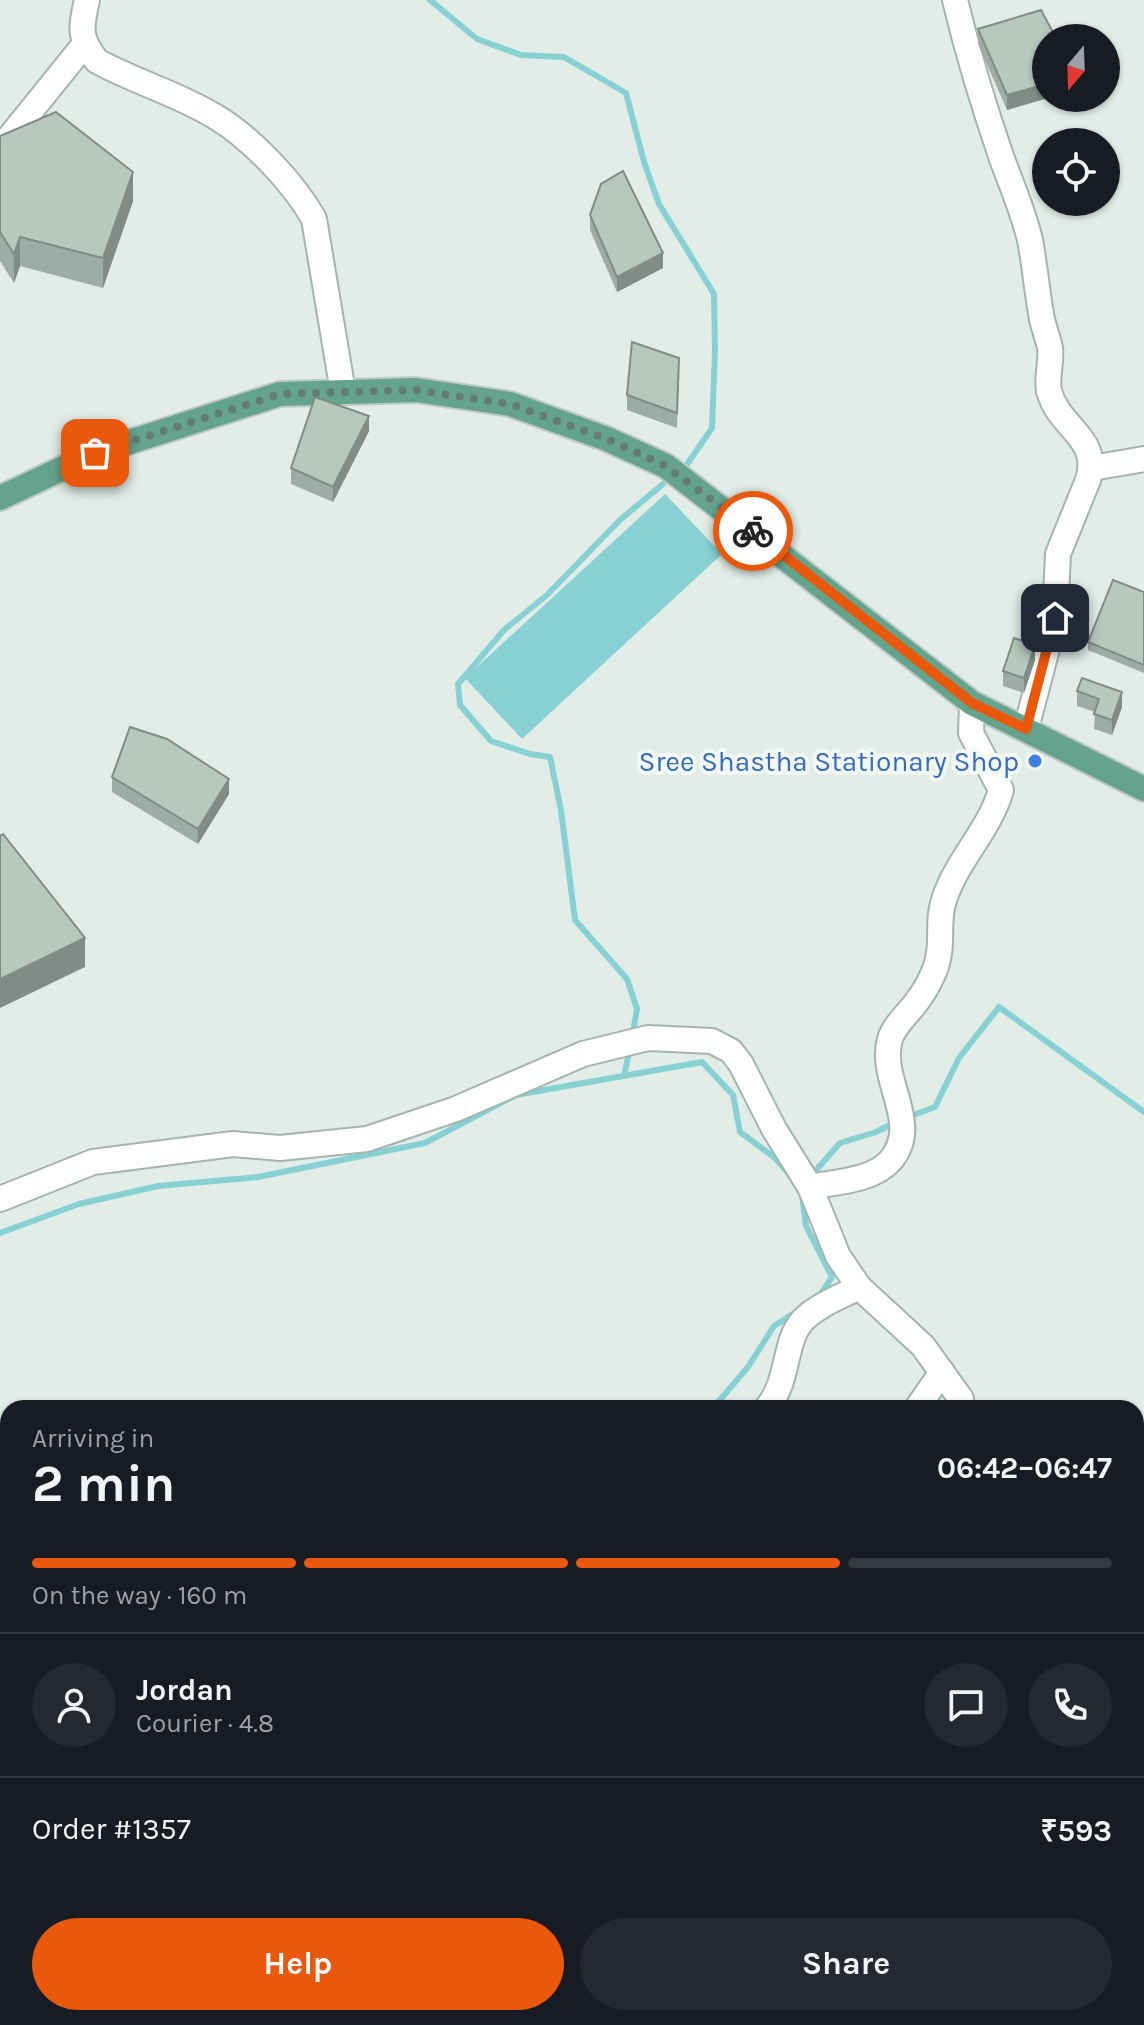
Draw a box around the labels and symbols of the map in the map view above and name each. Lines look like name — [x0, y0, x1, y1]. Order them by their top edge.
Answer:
north arrow — [1032, 24, 1120, 112]
pin — [61, 419, 129, 487]
courier — [713, 491, 793, 571]
pin — [1021, 584, 1089, 652]
place label: Sree Shastha Stationary Shop — [638, 745, 1019, 778]
marker: Sree Shastha Stationary Shop — [1026, 752, 1044, 770]

